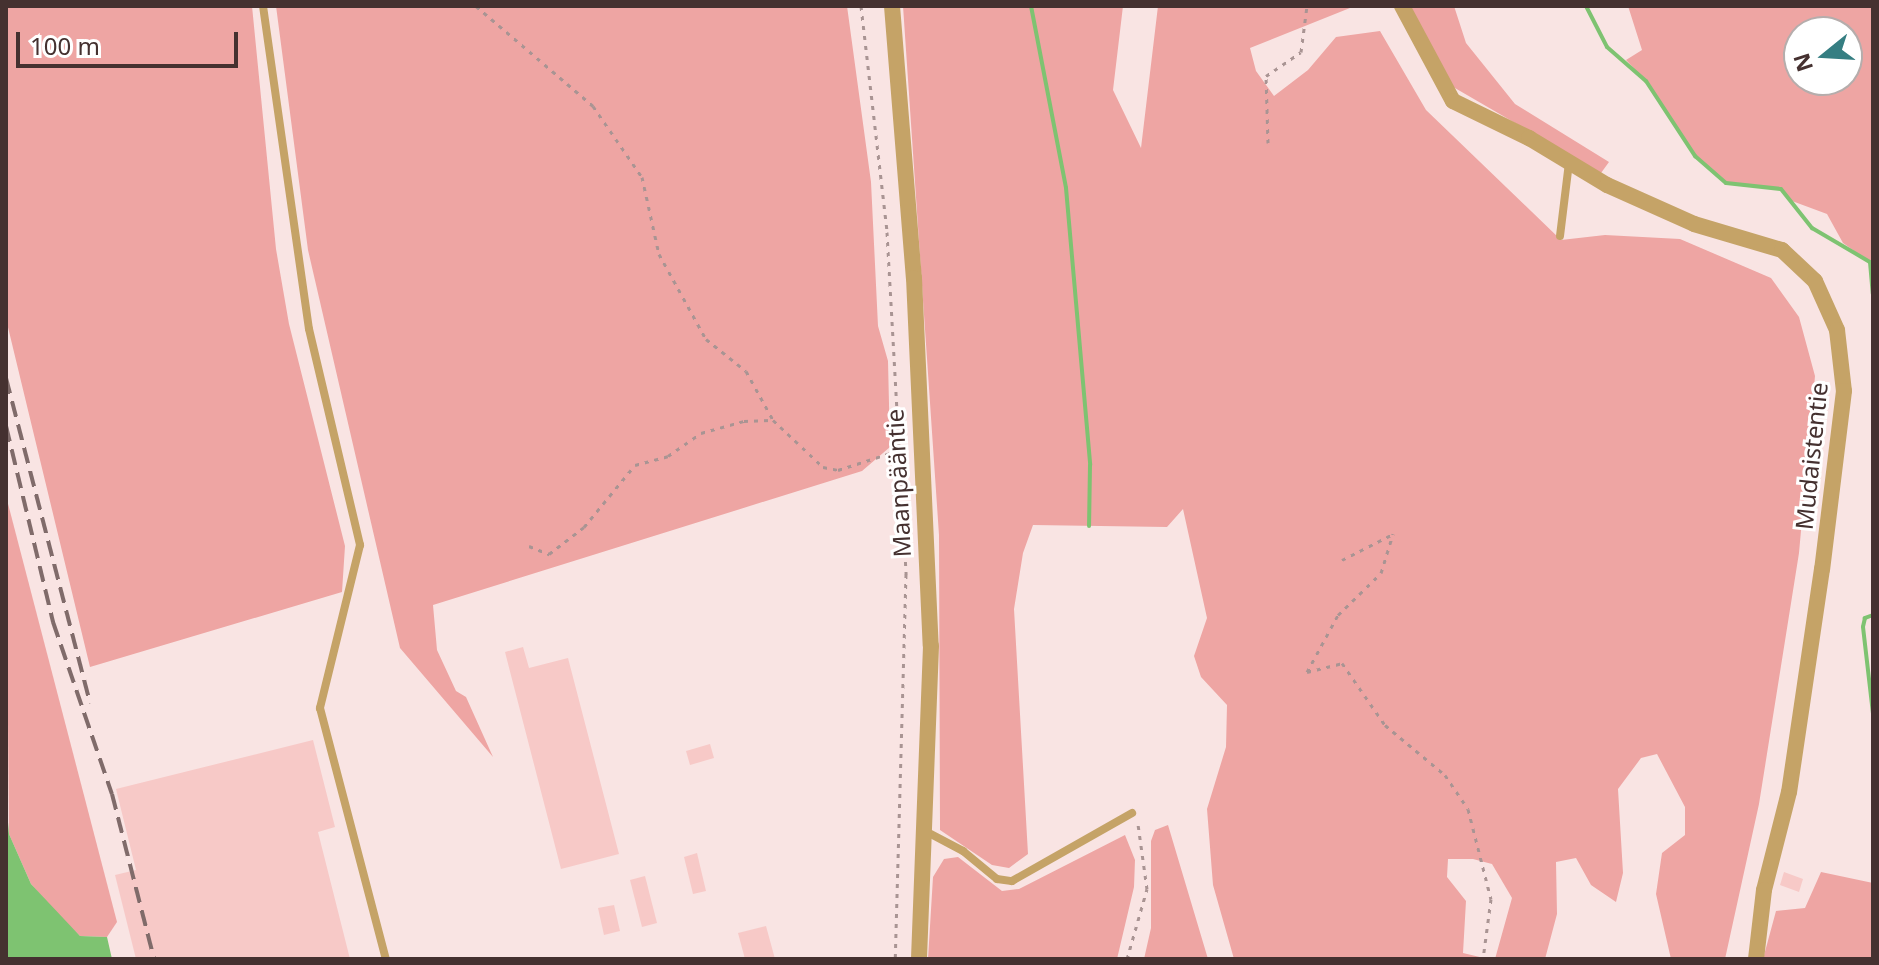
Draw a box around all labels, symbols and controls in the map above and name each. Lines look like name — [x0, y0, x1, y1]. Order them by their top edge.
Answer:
scale bar — [20, 16, 242, 66]
north arrow — [1783, 16, 1863, 96]
text: 100 m — [30, 29, 100, 62]
text: N — [1785, 50, 1819, 76]
street label: Mudaistentie — [1789, 381, 1833, 531]
street label: Maanpääntie — [880, 408, 916, 558]

